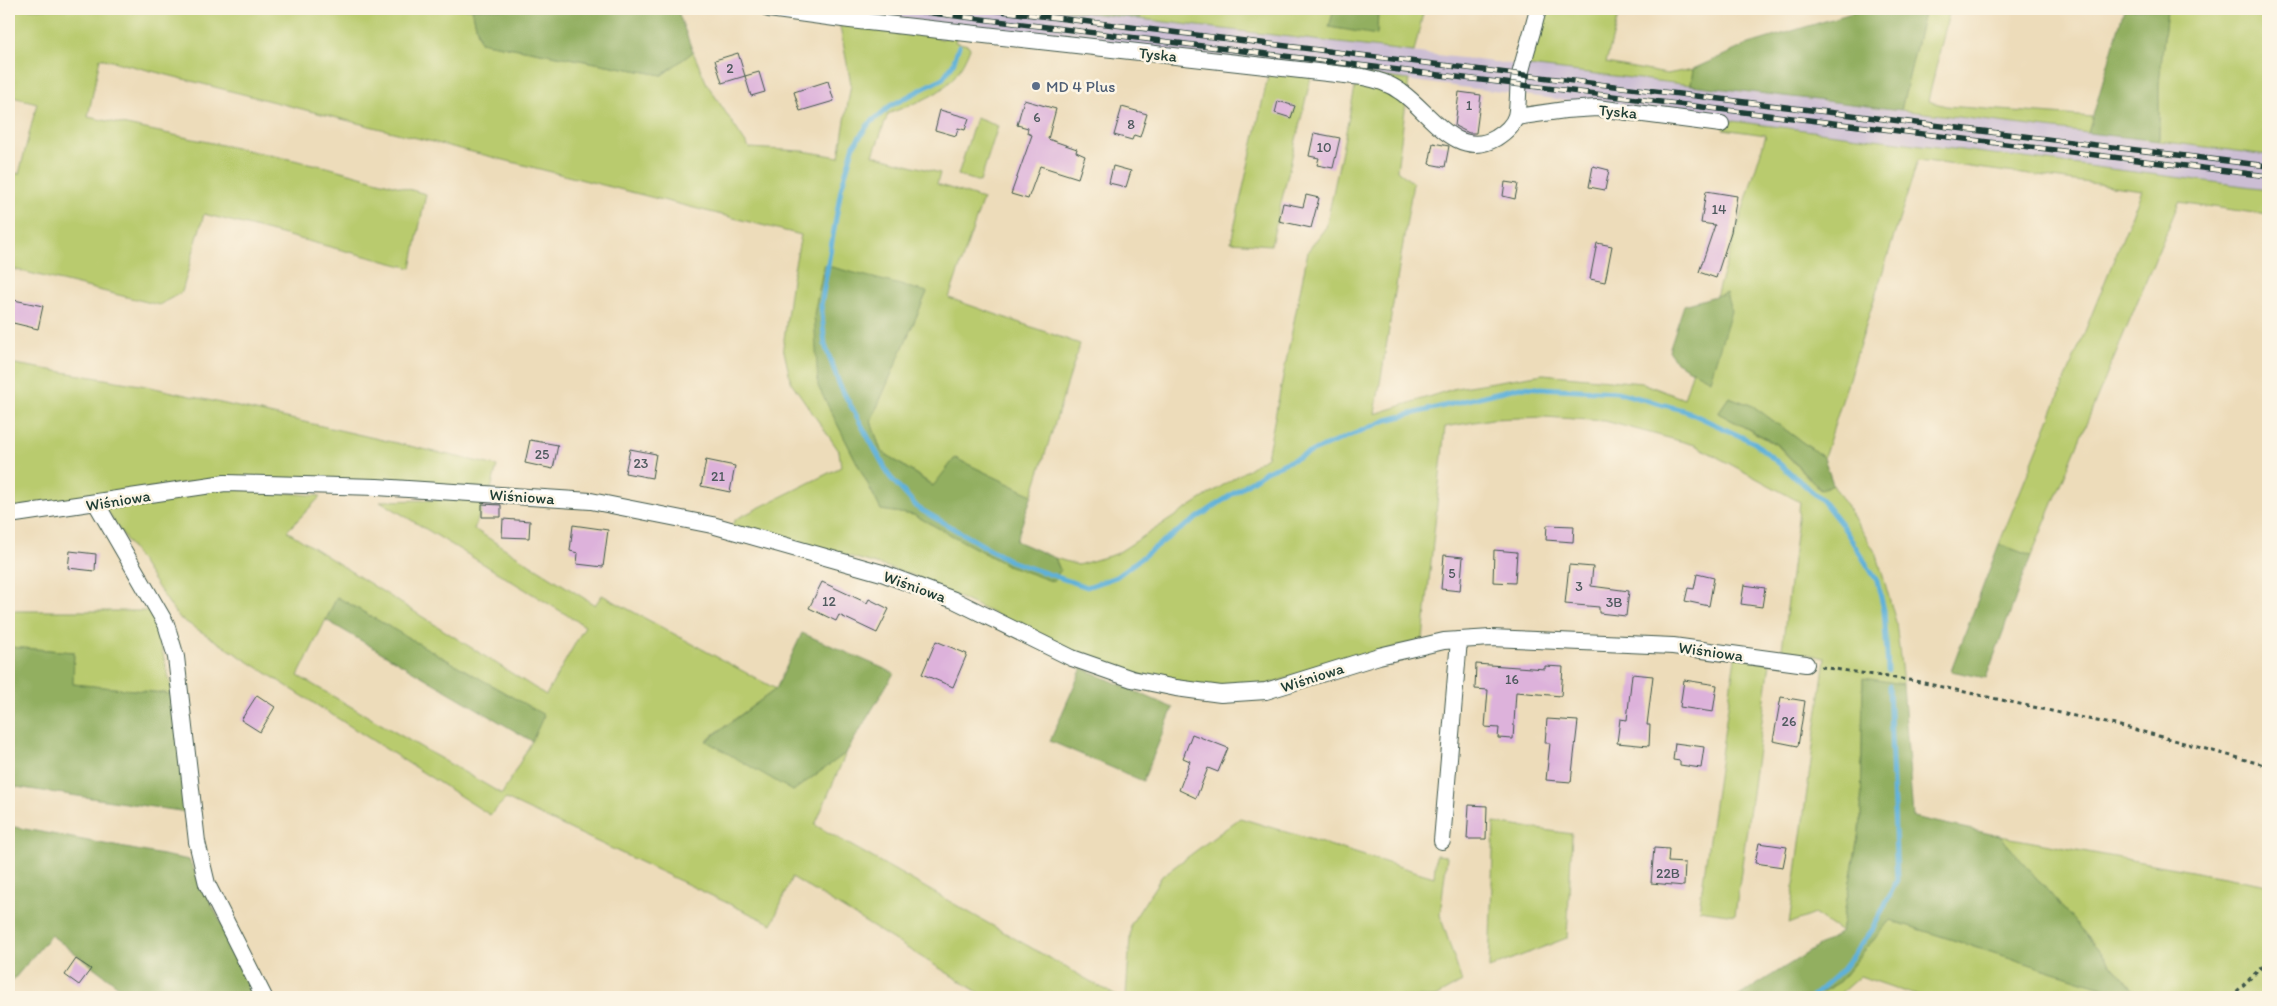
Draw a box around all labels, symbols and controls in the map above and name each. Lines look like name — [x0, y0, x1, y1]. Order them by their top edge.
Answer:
street label: Tyska — [1138, 43, 1179, 66]
house number: 2 — [726, 60, 734, 77]
place label: MD 4 Plus — [1046, 77, 1115, 96]
marker: MD 4 Plus — [1030, 80, 1042, 92]
house number: 1 — [1466, 97, 1473, 114]
street label: Tyska — [1598, 100, 1639, 123]
house number: 6 — [1033, 109, 1041, 126]
house number: 8 — [1127, 116, 1135, 133]
house number: 10 — [1316, 139, 1332, 156]
house number: 14 — [1712, 201, 1727, 218]
house number: 25 — [535, 446, 549, 463]
house number: 23 — [634, 455, 649, 472]
house number: 21 — [711, 468, 725, 485]
street label: Wiśniowa — [489, 485, 556, 508]
street label: Wiśniowa — [84, 486, 153, 515]
house number: 5 — [1448, 565, 1456, 582]
street label: Wiśniowa — [881, 566, 949, 607]
house number: 3 — [1575, 578, 1583, 595]
house number: 12 — [822, 593, 837, 610]
house number: 3B — [1606, 594, 1622, 611]
street label: Wiśniowa — [1677, 638, 1745, 666]
street label: Wiśniowa — [1278, 658, 1347, 697]
house number: 16 — [1505, 671, 1519, 688]
house number: 26 — [1782, 713, 1796, 730]
house number: 22B — [1656, 865, 1680, 882]

